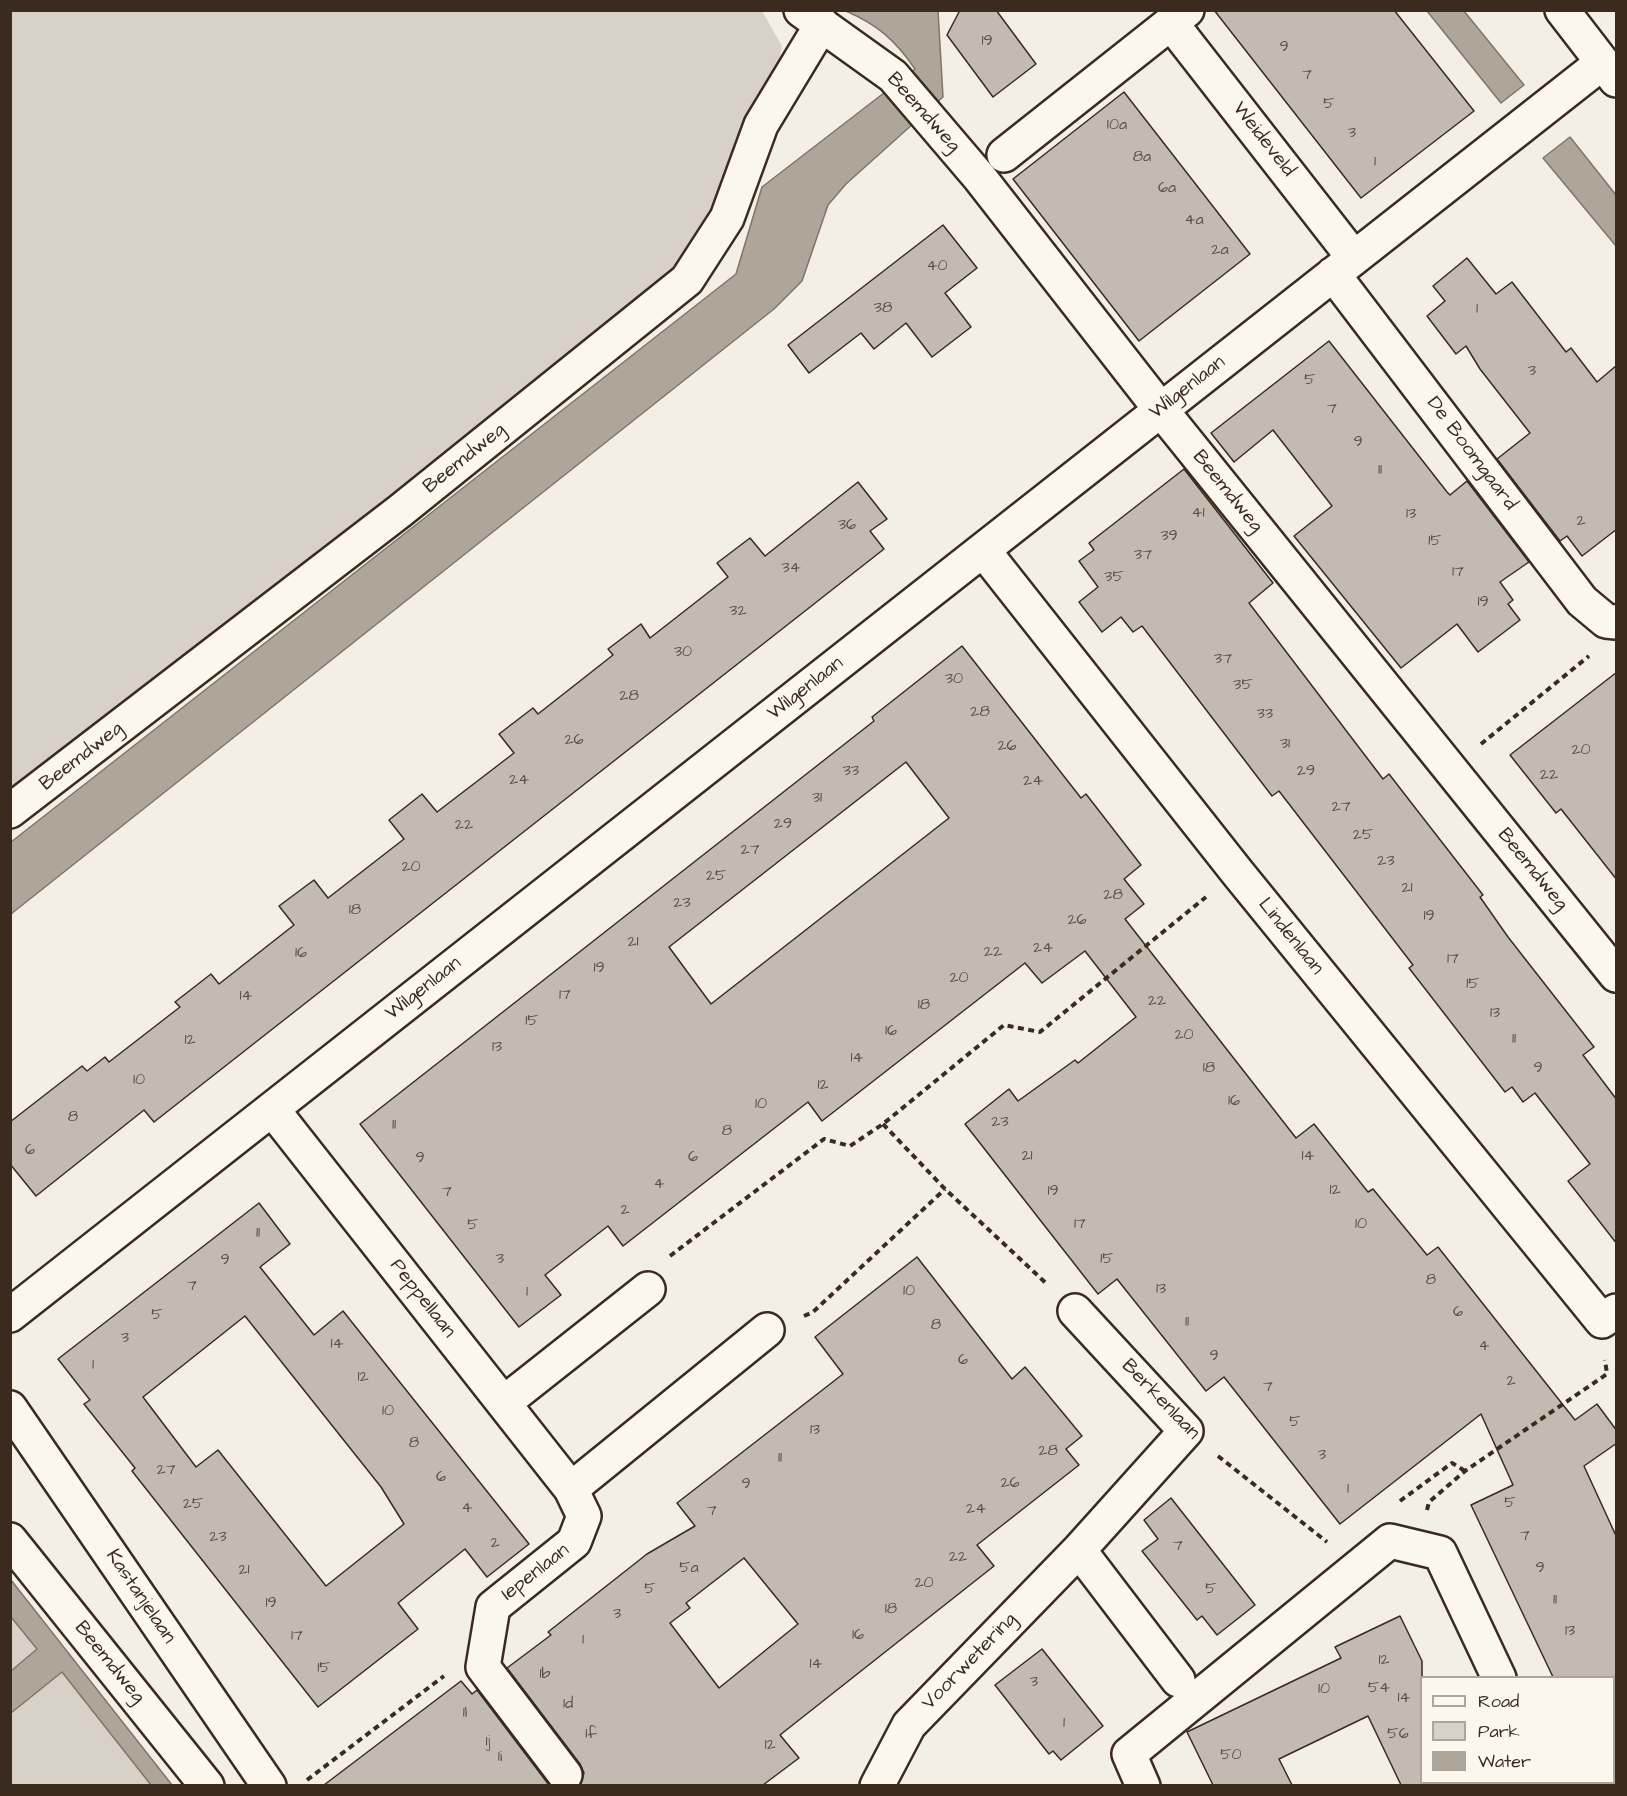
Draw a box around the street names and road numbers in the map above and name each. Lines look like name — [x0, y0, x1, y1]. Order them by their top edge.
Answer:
street label: Beemdweg — [881, 68, 965, 158]
street label: Weideveld — [1226, 98, 1300, 182]
street label: Wilgenlaan — [1145, 351, 1231, 425]
street label: De Boomgaard — [1420, 392, 1522, 516]
street label: Beemdweg — [419, 419, 511, 499]
street label: Beemdweg — [1187, 446, 1267, 538]
street label: Wilgenlaan — [763, 652, 849, 726]
street label: Beemdweg — [36, 717, 128, 797]
street label: Beemdweg — [1492, 824, 1572, 916]
street label: Lindenlaan — [1252, 894, 1328, 980]
street label: Wilgenlaan — [381, 952, 467, 1026]
street label: Peppellaan — [384, 1255, 460, 1343]
street label: Berkenlaan — [1116, 1355, 1204, 1445]
street label: Iepenlaan — [497, 1539, 575, 1607]
street label: Kastanjelaan — [100, 1545, 180, 1649]
street label: Voorwetering — [917, 1608, 1023, 1716]
street label: Beemdweg — [69, 1617, 149, 1709]

